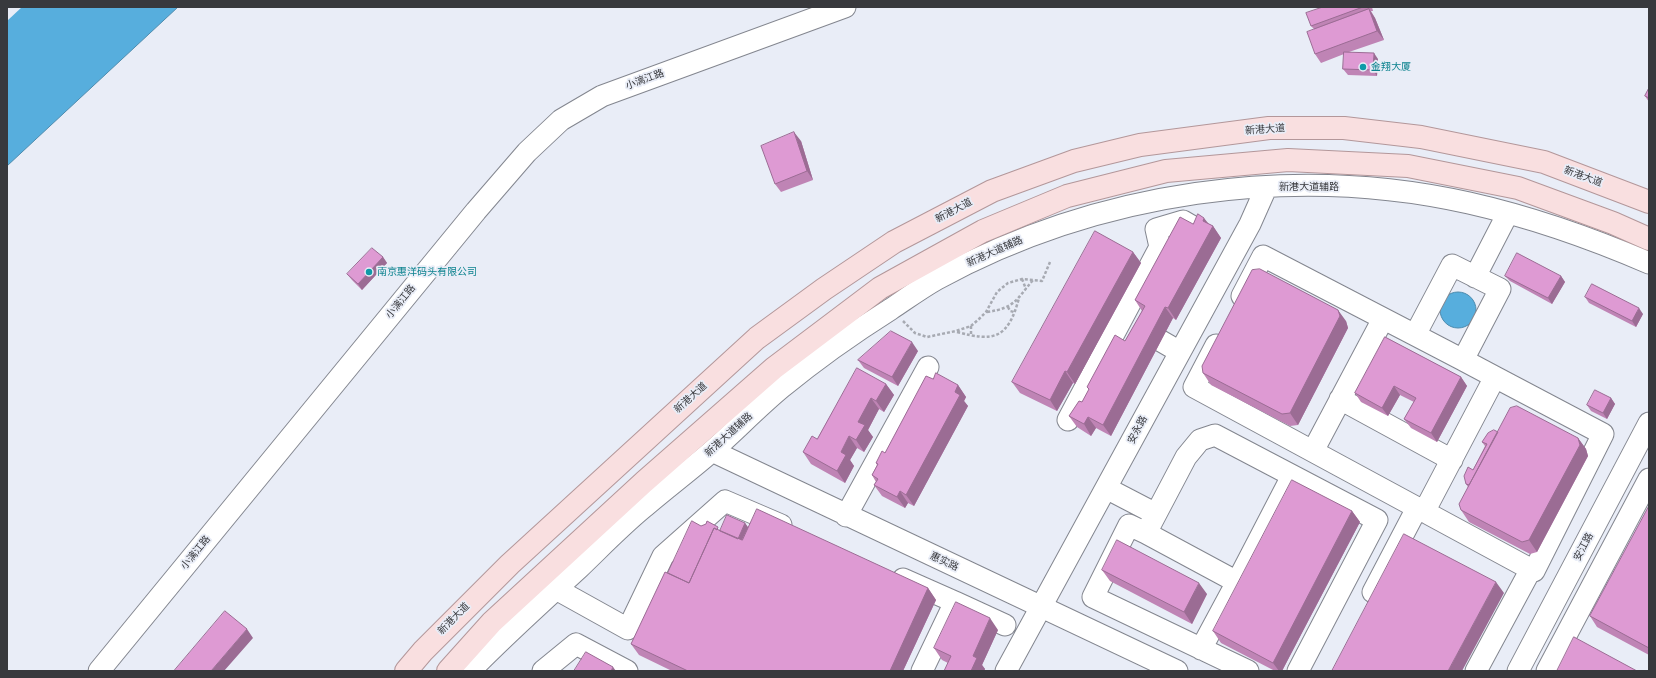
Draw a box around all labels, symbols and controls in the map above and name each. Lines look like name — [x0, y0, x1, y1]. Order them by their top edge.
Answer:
place label: 金翔大厦 — [1371, 61, 1411, 73]
marker: 金翔大厦 — [1358, 62, 1368, 72]
street label: 小漓江路 — [624, 68, 666, 92]
street label: 新港大道 — [1245, 123, 1285, 137]
street label: 新港大道 — [1562, 165, 1604, 189]
street label: 新港大道辅路 — [1279, 181, 1339, 193]
street label: 新港大道 — [934, 196, 974, 226]
street label: 新港大道辅路 — [965, 234, 1025, 270]
place label: 南京惠洋码头有限公司 — [377, 266, 477, 278]
marker: 南京惠洋码头有限公司 — [364, 267, 374, 277]
street label: 小漓江路 — [384, 283, 418, 321]
street label: 新港大道 — [672, 380, 710, 416]
street label: 新港大道辅路 — [703, 410, 755, 460]
street label: 安永路 — [1126, 414, 1150, 446]
street label: 安江路 — [1572, 531, 1596, 563]
street label: 小漓江路 — [179, 534, 213, 572]
street label: 惠实路 — [928, 550, 960, 574]
street label: 新港大道 — [436, 601, 472, 637]

